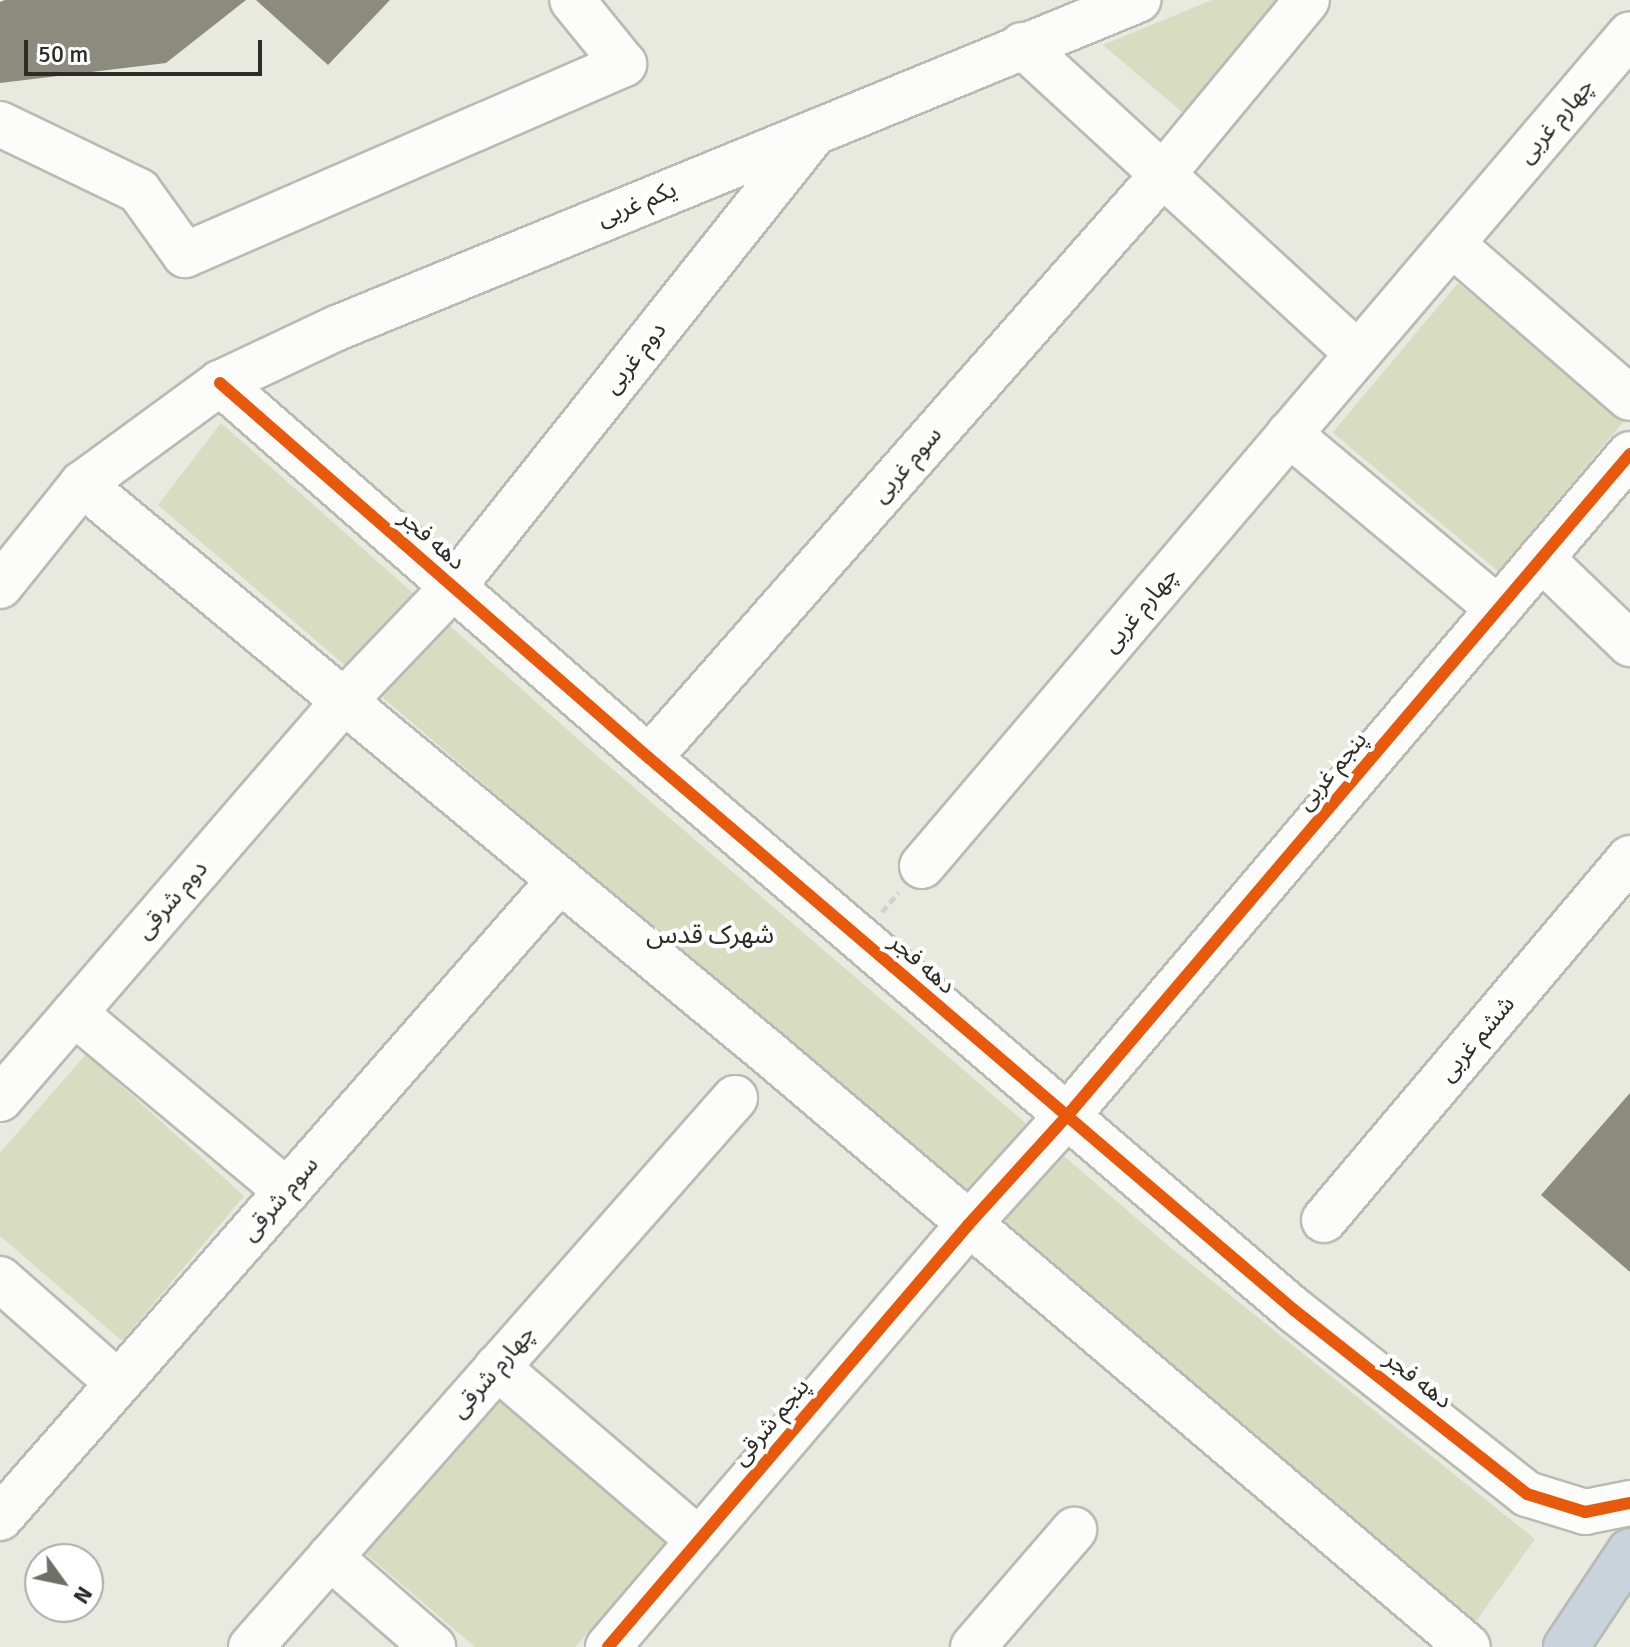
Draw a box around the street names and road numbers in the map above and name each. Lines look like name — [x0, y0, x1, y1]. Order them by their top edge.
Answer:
street label: چهارم غربی — [1512, 72, 1600, 170]
street label: یکم غربی — [593, 175, 681, 233]
street label: دوم غربی — [597, 316, 673, 400]
street label: سوم غربی — [866, 421, 948, 509]
street label: دهه فجر — [393, 504, 471, 576]
street label: چهارم غربی — [1096, 561, 1184, 659]
street label: پنجم غربی — [1291, 726, 1373, 816]
street label: دوم شرقی — [130, 855, 214, 945]
street label: دهه فجر — [883, 928, 961, 1000]
street label: ششم غربی — [1433, 990, 1521, 1088]
street label: سوم شرقی — [235, 1151, 325, 1247]
street label: چهارم شرقی — [445, 1320, 541, 1424]
street label: دهه فجر — [1379, 1345, 1457, 1415]
street label: پنجم شرقی — [726, 1372, 816, 1472]

